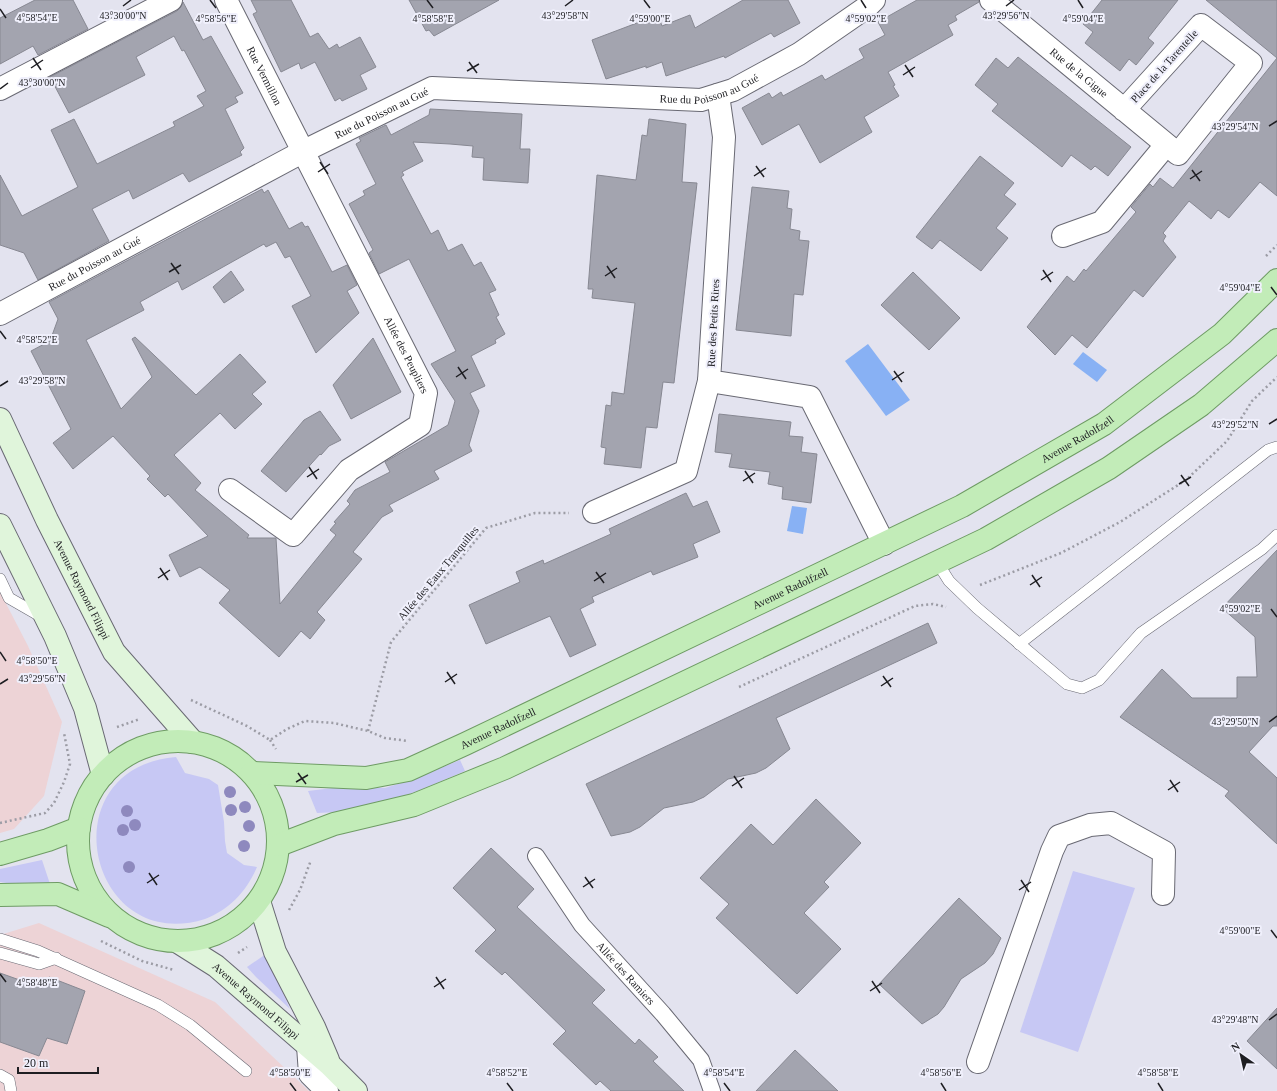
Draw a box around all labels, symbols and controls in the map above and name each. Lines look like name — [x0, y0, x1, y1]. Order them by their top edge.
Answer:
text: 43°30'00"N — [99, 10, 147, 21]
text: 43°29'58"N — [541, 10, 589, 21]
text: 43°29'56"N — [982, 10, 1030, 21]
text: 4°58'54"E — [17, 12, 58, 23]
text: 4°58'56"E — [196, 13, 237, 24]
text: 4°58'58"E — [413, 13, 454, 24]
text: 4°59'00"E — [630, 13, 671, 24]
text: 4°59'02"E — [846, 13, 887, 24]
text: 4°59'04"E — [1063, 13, 1104, 24]
street label: Place de la Tarentelle — [1128, 27, 1200, 105]
street label: Rue Vermillon — [245, 44, 285, 108]
street label: Rue de la Gigue — [1048, 45, 1110, 100]
street label: Rue du Poisson au Gué — [660, 71, 761, 106]
text: 43°30'00"N — [18, 77, 66, 88]
street label: Rue du Poisson au Gué — [332, 85, 430, 141]
text: 43°29'54"N — [1211, 121, 1259, 132]
street label: Rue du Poisson au Gué — [46, 234, 142, 293]
street label: Rue des Petits Rires — [705, 279, 721, 367]
text: 4°59'04"E — [1220, 282, 1261, 293]
street label: Allée des Peupliers — [382, 314, 431, 395]
text: 4°58'52"E — [17, 334, 58, 345]
text: 43°29'58"N — [18, 375, 66, 386]
street label: Avenue Radolfzell — [1039, 413, 1116, 465]
text: 43°29'52"N — [1211, 419, 1259, 430]
street label: Allée des Eaux Tranquilles — [395, 524, 481, 622]
street label: Avenue Raymond Filippi — [52, 537, 113, 641]
street label: Avenue Radolfzell — [751, 565, 830, 611]
text: 4°59'02"E — [1220, 603, 1261, 614]
text: 4°58'50"E — [17, 655, 58, 666]
text: 43°29'56"N — [18, 673, 66, 684]
street label: Avenue Radolfzell — [458, 705, 537, 751]
text: 43°29'50"N — [1211, 716, 1259, 727]
text: 4°59'00"E — [1220, 925, 1261, 936]
street label: Allée des Ramiers — [594, 939, 657, 1007]
street label: Avenue Raymond Filippi — [210, 960, 302, 1042]
text: 4°58'48"E — [17, 977, 58, 988]
text: 43°29'48"N — [1211, 1014, 1259, 1025]
north arrow — [1221, 1035, 1261, 1075]
text: N — [1229, 1039, 1242, 1054]
scale bar — [18, 1049, 98, 1075]
text: 20 m — [24, 1056, 49, 1070]
text: 4°58'50"E — [270, 1067, 311, 1078]
text: 4°58'52"E — [487, 1067, 528, 1078]
text: 4°58'54"E — [704, 1067, 745, 1078]
text: 4°58'56"E — [921, 1067, 962, 1078]
text: 4°58'58"E — [1138, 1067, 1179, 1078]

